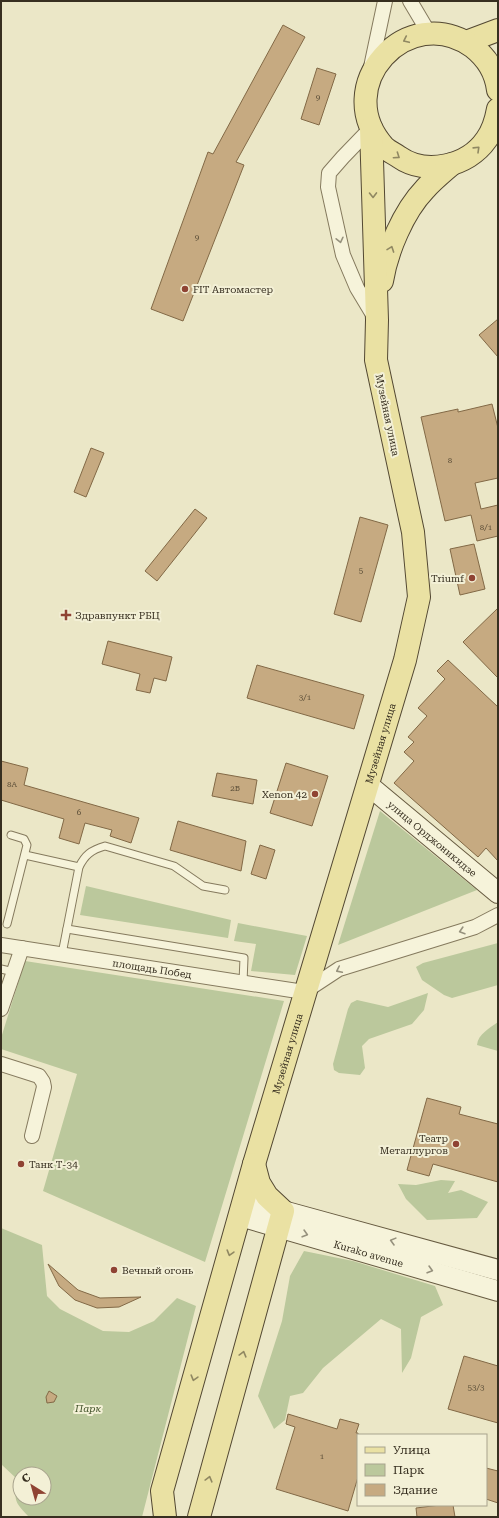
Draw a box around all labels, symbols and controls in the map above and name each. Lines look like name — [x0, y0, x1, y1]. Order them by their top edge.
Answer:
one-way arrow — [403, 35, 410, 43]
house number: 9 — [316, 93, 321, 102]
one-way arrow — [472, 147, 480, 154]
one-way arrow — [393, 151, 400, 159]
one-way arrow — [369, 192, 377, 198]
house number: 9 — [195, 233, 200, 242]
one-way arrow — [335, 237, 343, 243]
one-way arrow — [386, 245, 395, 252]
marker: FIT Автомастер — [180, 284, 190, 294]
place label: FIT Автомастер — [193, 284, 273, 295]
street label: Музейная улица — [373, 373, 402, 458]
house number: 8 — [448, 456, 453, 465]
house number: 8/1 — [480, 523, 493, 532]
house number: 5 — [359, 566, 364, 575]
place label: Triumf — [431, 573, 465, 584]
marker: Triumf — [467, 573, 477, 583]
marker: Здравпункт РБЦ — [60, 609, 72, 621]
place label: Здравпункт РБЦ — [75, 610, 160, 621]
house number: 3/1 — [299, 693, 312, 702]
street label: Музейная улица — [363, 701, 398, 785]
house number: 8А — [7, 780, 17, 789]
house number: 2Б — [230, 784, 240, 793]
place label: Xenon 42 — [262, 789, 307, 800]
marker: Xenon 42 — [310, 789, 320, 799]
street label: улица Орджоникидзе — [385, 799, 479, 879]
house number: 6 — [77, 808, 82, 817]
one-way arrow — [459, 926, 466, 934]
street label: площадь Побед — [112, 957, 193, 981]
one-way arrow — [336, 965, 343, 973]
street label: Музейная улица — [270, 1012, 305, 1095]
place label: Театр Металлургов — [380, 1133, 448, 1156]
marker: Театр Металлургов — [451, 1139, 461, 1149]
marker: Танк Т-34 — [16, 1159, 26, 1169]
place label: Танк Т-34 — [29, 1159, 78, 1170]
one-way arrow — [301, 1229, 308, 1238]
one-way arrow — [390, 1237, 397, 1246]
street label: Kurako avenue — [333, 1239, 405, 1269]
one-way arrow — [226, 1250, 235, 1257]
marker: Вечный огонь — [109, 1265, 119, 1275]
place label: Вечный огонь — [122, 1265, 194, 1276]
one-way arrow — [426, 1265, 433, 1274]
one-way arrow — [239, 1351, 247, 1357]
one-way arrow — [190, 1375, 199, 1382]
house number: 53/3 — [468, 1383, 485, 1392]
park label: Парк — [74, 1403, 101, 1414]
legend — [357, 1434, 487, 1506]
text: Улица — [393, 1443, 431, 1457]
house number: 1 — [320, 1452, 325, 1461]
text: Парк — [393, 1463, 425, 1477]
north arrow — [12, 1466, 52, 1506]
text: С — [19, 1471, 34, 1486]
one-way arrow — [204, 1476, 213, 1483]
text: Здание — [393, 1483, 438, 1497]

